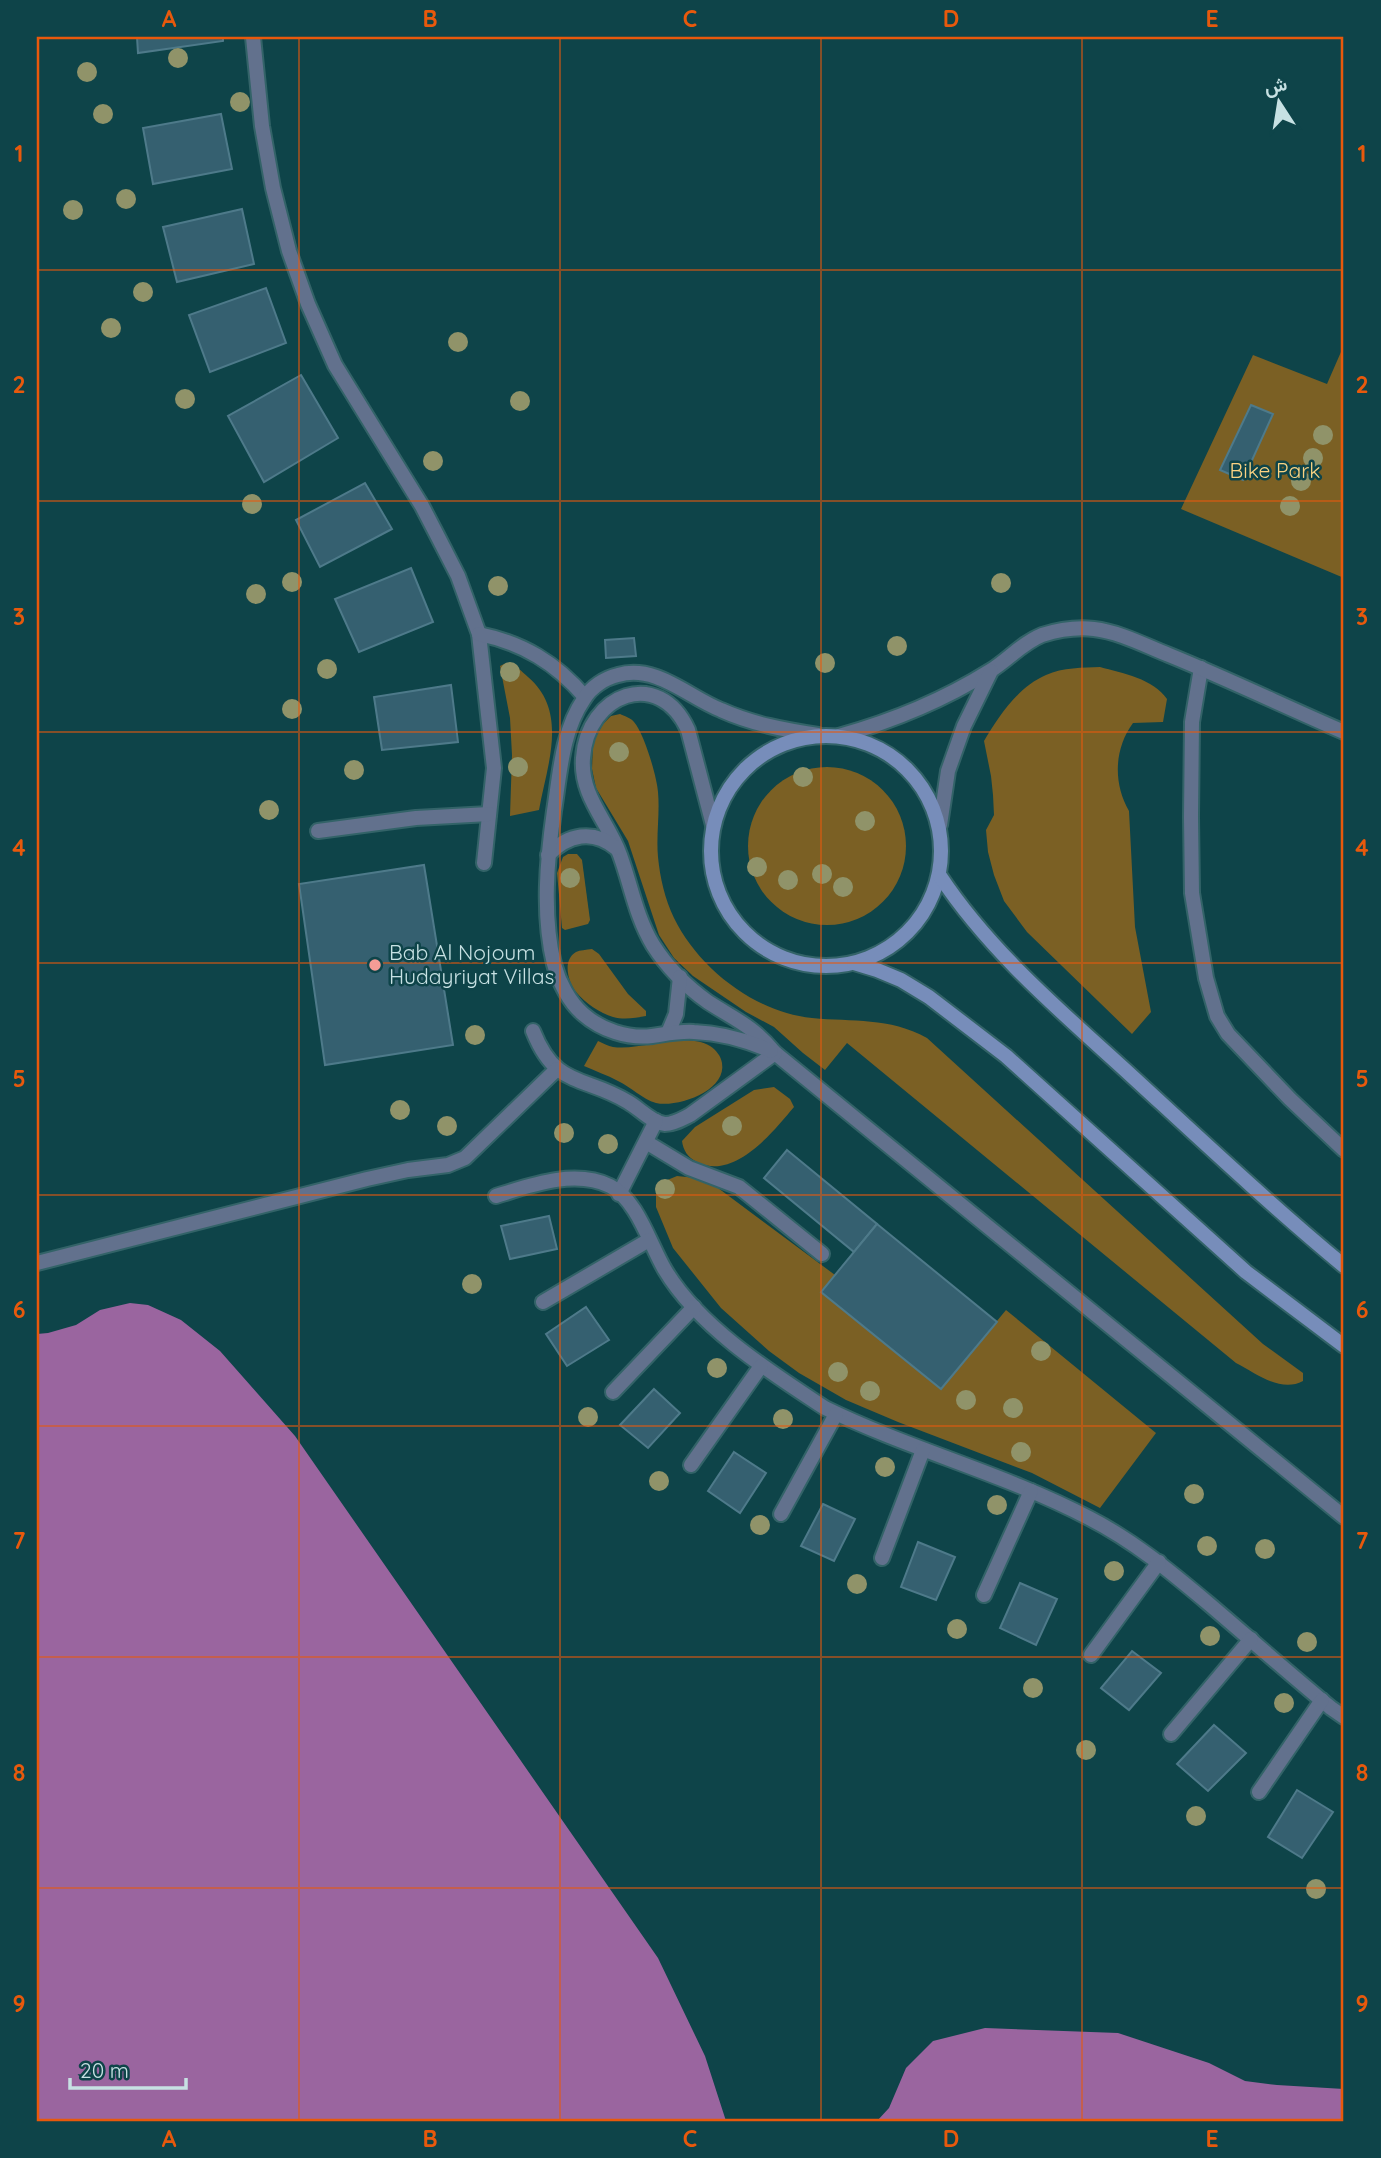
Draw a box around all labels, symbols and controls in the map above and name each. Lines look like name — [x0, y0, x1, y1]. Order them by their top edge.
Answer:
text: A — [162, 4, 177, 33]
text: B — [422, 4, 438, 33]
text: C — [683, 4, 697, 33]
text: D — [943, 4, 959, 33]
text: E — [1205, 4, 1219, 33]
north arrow — [1244, 66, 1314, 136]
text: ش — [1262, 71, 1289, 99]
text: 1 — [15, 139, 23, 168]
text: 1 — [1358, 139, 1366, 168]
text: 2 — [12, 370, 26, 399]
text: 2 — [1355, 370, 1369, 399]
park label: Bike Park — [1230, 457, 1321, 483]
text: 3 — [13, 602, 25, 631]
text: 3 — [1356, 602, 1368, 631]
text: 4 — [12, 833, 26, 862]
text: 4 — [1355, 833, 1369, 862]
place label: Bab Al Nojoum Hudayriyat Villas — [389, 939, 554, 989]
marker: Bab Al Nojoum Hudayriyat Villas — [367, 957, 383, 973]
text: 5 — [12, 1064, 26, 1093]
text: 5 — [1355, 1064, 1369, 1093]
text: 6 — [13, 1295, 25, 1324]
text: 6 — [1356, 1295, 1368, 1324]
text: 7 — [13, 1526, 26, 1555]
text: 7 — [1356, 1526, 1369, 1555]
text: 8 — [13, 1758, 25, 1787]
text: 8 — [1356, 1758, 1368, 1787]
text: 9 — [12, 1989, 26, 2018]
text: 9 — [1355, 1989, 1369, 2018]
scale bar — [70, 2046, 186, 2090]
text: 20 m — [80, 2057, 129, 2083]
text: A — [162, 2124, 177, 2153]
text: B — [422, 2124, 438, 2153]
text: C — [683, 2124, 697, 2153]
text: D — [943, 2124, 959, 2153]
text: E — [1205, 2124, 1219, 2153]

